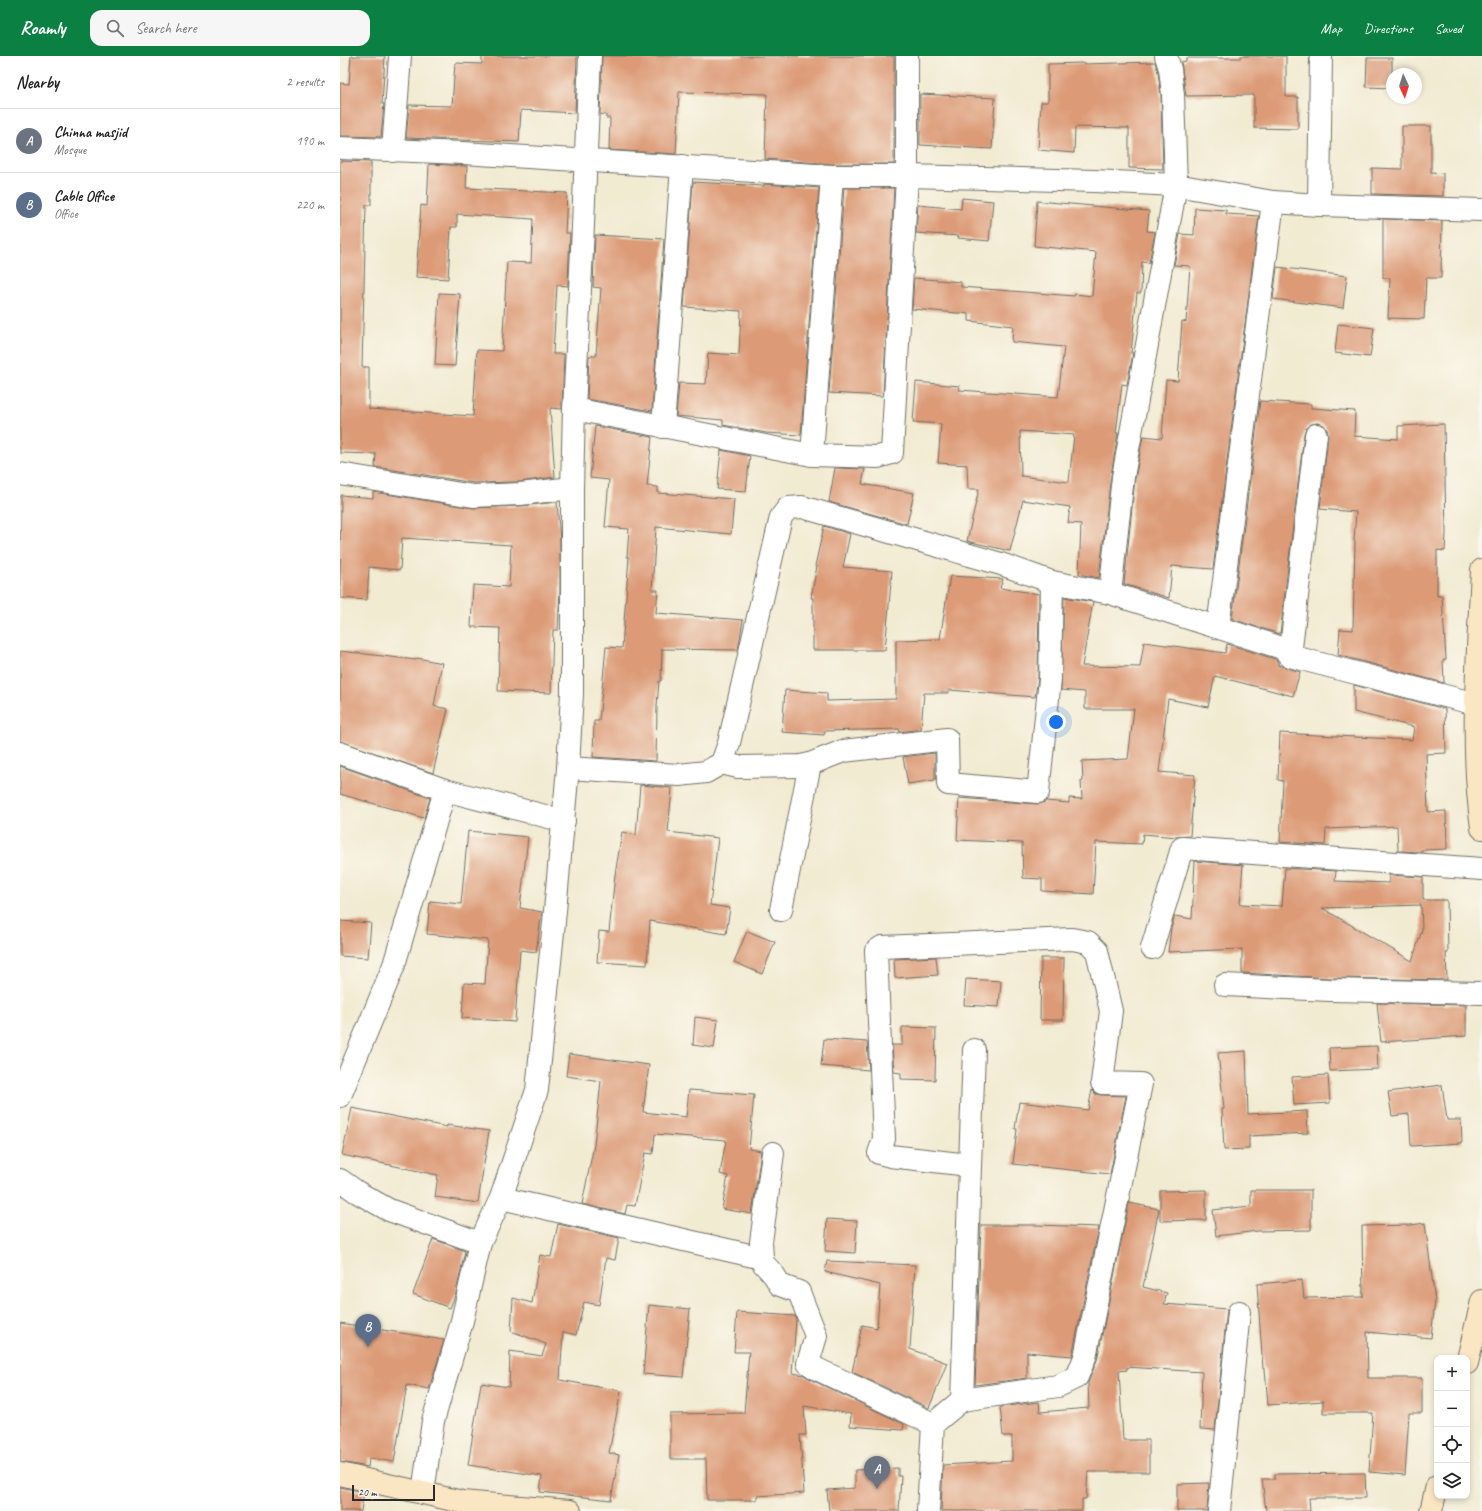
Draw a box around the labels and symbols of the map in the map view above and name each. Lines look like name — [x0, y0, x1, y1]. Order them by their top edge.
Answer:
north arrow — [1386, 68, 1422, 104]
your location — [1046, 712, 1066, 732]
pin: B — [355, 1314, 381, 1347]
pin: A — [864, 1456, 890, 1489]
scale bar — [352, 1483, 435, 1502]

